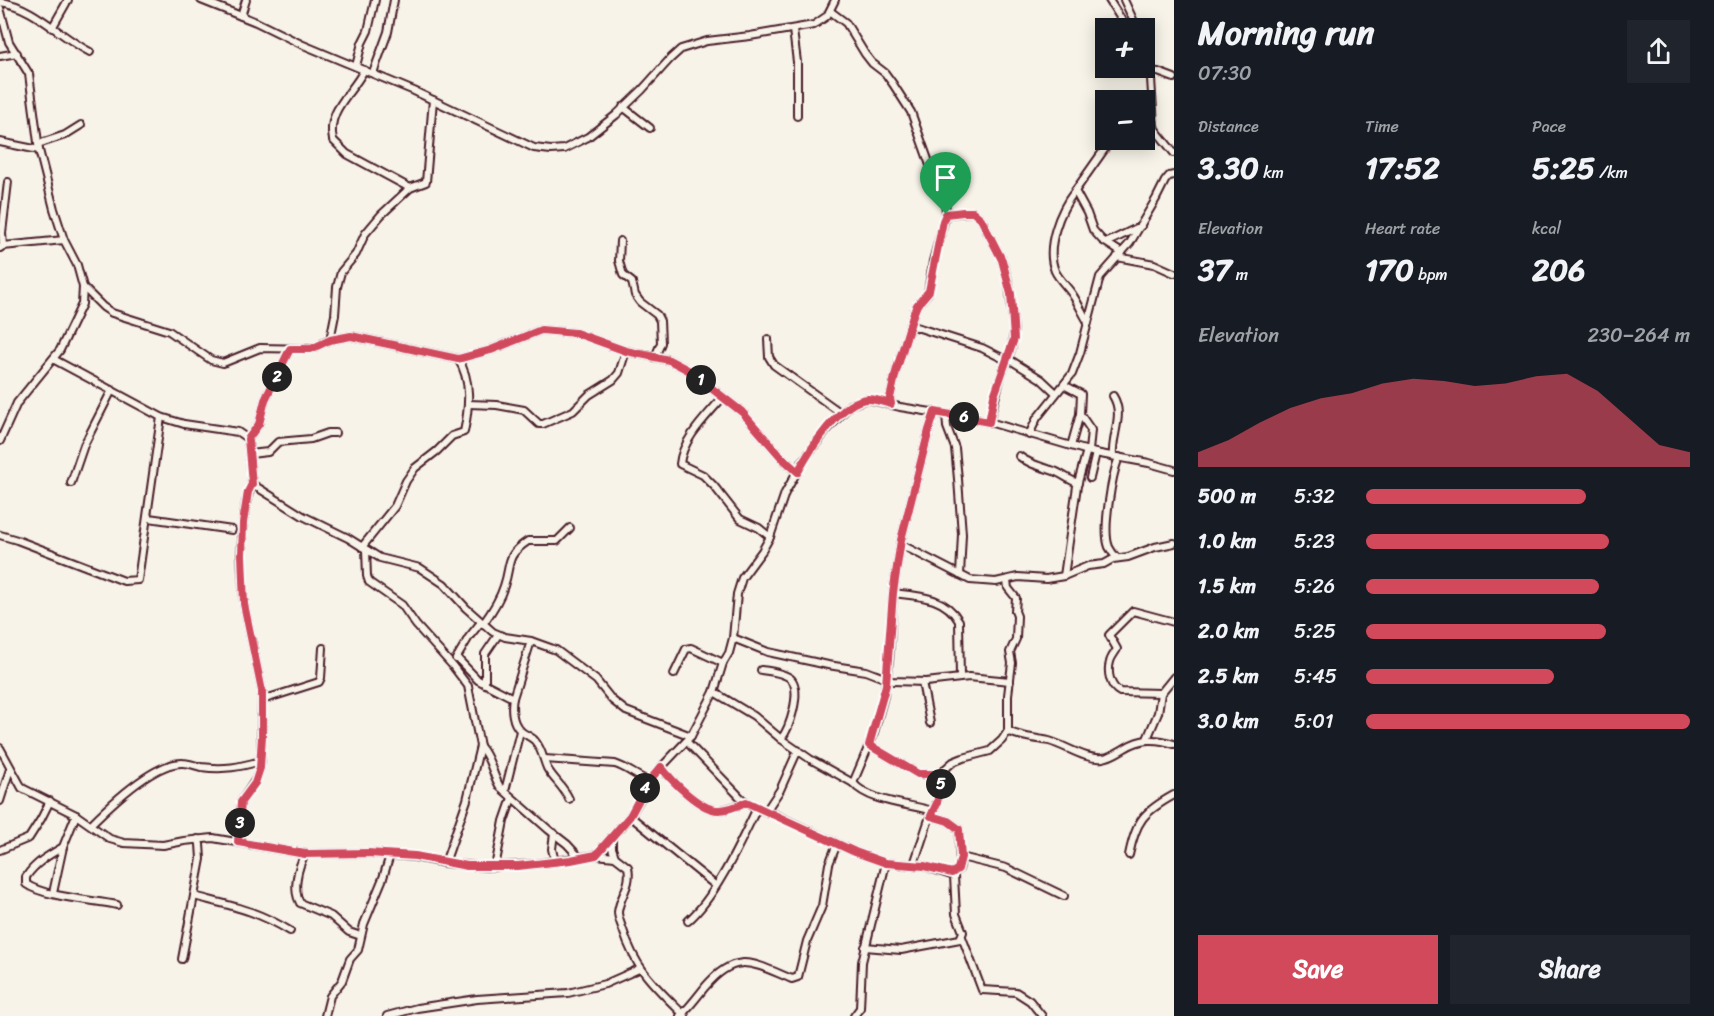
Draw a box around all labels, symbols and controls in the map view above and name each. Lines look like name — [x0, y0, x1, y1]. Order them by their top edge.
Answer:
text: Morning run — [1198, 4, 1374, 62]
map controls — [1095, 18, 1155, 150]
button: + — [1095, 18, 1155, 78]
button: share — [1627, 20, 1690, 83]
text: 07:30 — [1198, 56, 1252, 91]
button: − — [1095, 90, 1155, 150]
text: Distance — [1198, 112, 1259, 141]
text: Time — [1365, 112, 1399, 141]
text: Pace — [1532, 112, 1566, 141]
text: 3.30 — [1198, 141, 1259, 195]
text: 17:52 — [1365, 141, 1440, 195]
text: 5:25 — [1532, 141, 1595, 195]
pin — [920, 152, 971, 214]
text: km — [1259, 158, 1284, 187]
text: /km — [1595, 158, 1628, 187]
icon: arrive — [929, 161, 962, 194]
text: Elevation — [1198, 214, 1263, 243]
text: Heart rate — [1365, 214, 1440, 243]
text: kcal — [1532, 214, 1561, 243]
text: 37 — [1198, 243, 1232, 297]
text: 170 — [1365, 243, 1414, 297]
text: 206 — [1532, 243, 1585, 297]
text: m — [1232, 260, 1248, 289]
text: bpm — [1414, 260, 1448, 289]
text: Elevation — [1198, 318, 1279, 353]
text: 230–264 m — [1588, 318, 1690, 353]
pin: 2 — [262, 362, 292, 392]
text: 2 — [272, 362, 282, 391]
pin: 1 — [686, 365, 716, 395]
text: 1 — [698, 365, 704, 394]
pin: 6 — [949, 402, 979, 432]
text: 6 — [959, 402, 969, 431]
text: 500 m — [1198, 479, 1256, 514]
text: 5:32 — [1294, 479, 1335, 514]
text: 1.0 km — [1198, 524, 1256, 559]
text: 5:23 — [1294, 524, 1335, 559]
text: 1.5 km — [1198, 569, 1256, 604]
text: 5:26 — [1294, 569, 1335, 604]
text: 2.0 km — [1198, 614, 1259, 649]
text: 5:25 — [1294, 614, 1336, 649]
text: 2.5 km — [1198, 659, 1259, 694]
text: 5:45 — [1294, 659, 1337, 694]
text: 3.0 km — [1198, 704, 1259, 739]
text: 5:01 — [1294, 704, 1333, 739]
pin: 5 — [926, 769, 956, 799]
text: 5 — [936, 769, 946, 798]
pin: 4 — [630, 773, 660, 803]
text: 4 — [640, 773, 650, 802]
pin: 3 — [225, 808, 255, 838]
text: 3 — [236, 808, 244, 837]
button: Save — [1198, 935, 1438, 1004]
button: Share — [1450, 935, 1690, 1004]

